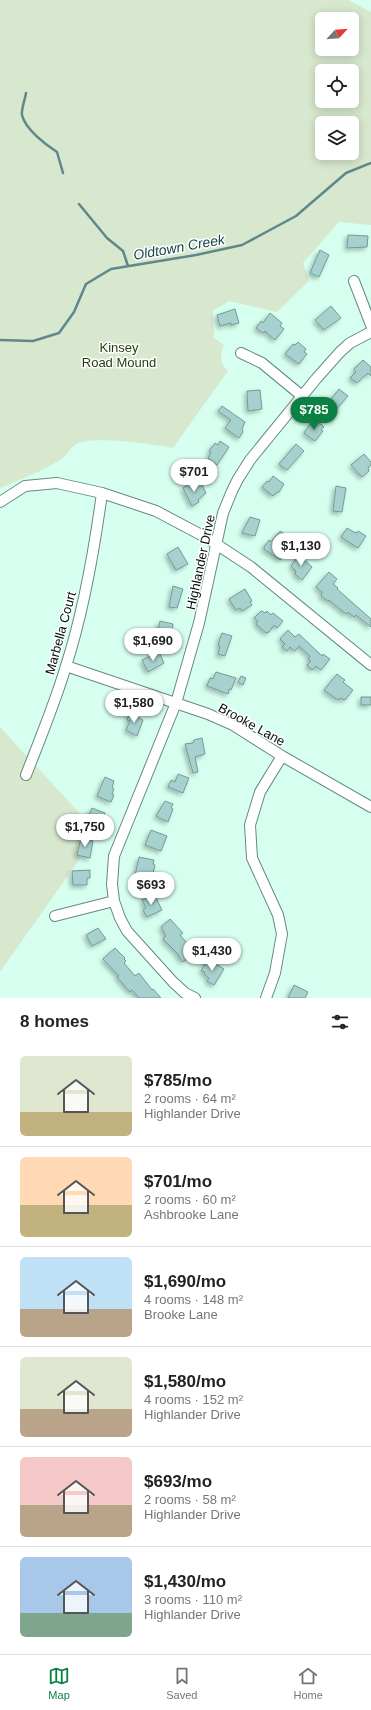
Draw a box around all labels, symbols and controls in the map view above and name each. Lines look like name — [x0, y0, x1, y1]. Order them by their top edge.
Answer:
north arrow — [315, 12, 359, 56]
map controls — [315, 12, 359, 160]
button: locate — [315, 64, 359, 108]
button: layers — [315, 116, 359, 160]
water label: Oldtown Creek — [132, 231, 227, 263]
park label: Kinsey Road Mound — [82, 340, 156, 370]
pin: $785 — [290, 397, 338, 431]
text: $785 — [300, 402, 328, 417]
pin: $701 — [170, 459, 218, 493]
text: $701 — [180, 464, 208, 479]
street label: Highlander Drive — [183, 513, 218, 611]
pin: $1,130 — [268, 533, 334, 567]
text: $1,130 — [281, 538, 321, 553]
street label: Marbella Court — [42, 590, 79, 676]
pin: $1,690 — [120, 628, 186, 662]
text: $1,690 — [133, 633, 173, 648]
pin: $1,580 — [101, 690, 167, 724]
text: $1,580 — [114, 695, 154, 710]
street label: Brooke Lane — [216, 700, 288, 749]
pin: $1,750 — [52, 814, 118, 848]
text: $1,750 — [65, 819, 105, 834]
pin: $693 — [127, 872, 175, 906]
text: $693 — [137, 877, 165, 892]
pin: $1,430 — [179, 938, 245, 972]
text: $1,430 — [192, 943, 232, 958]
icon: filters — [329, 1011, 351, 1033]
text: 8 homes — [20, 1012, 89, 1031]
text: $785/mo — [144, 1071, 212, 1090]
icon: home — [52, 1072, 100, 1120]
text: 2 rooms · 64 m² — [144, 1091, 236, 1106]
text: Highlander Drive — [144, 1106, 241, 1121]
text: $701/mo — [144, 1172, 212, 1191]
icon: home — [52, 1173, 100, 1221]
text: 2 rooms · 60 m² — [144, 1192, 236, 1207]
text: Ashbrooke Lane — [144, 1207, 239, 1222]
text: $1,690/mo — [144, 1272, 226, 1291]
icon: home — [52, 1273, 100, 1321]
text: 4 rooms · 148 m² — [144, 1292, 243, 1307]
text: Brooke Lane — [144, 1307, 218, 1322]
text: $1,580/mo — [144, 1372, 226, 1391]
icon: home — [52, 1373, 100, 1421]
text: 4 rooms · 152 m² — [144, 1392, 243, 1407]
text: Highlander Drive — [144, 1407, 241, 1422]
text: $693/mo — [144, 1472, 212, 1491]
icon: home — [52, 1473, 100, 1521]
text: 2 rooms · 58 m² — [144, 1492, 236, 1507]
text: Highlander Drive — [144, 1507, 241, 1522]
text: $1,430/mo — [144, 1572, 226, 1591]
icon: home — [52, 1573, 100, 1621]
text: 3 rooms · 110 m² — [144, 1592, 242, 1607]
text: Highlander Drive — [144, 1607, 241, 1622]
tab: Map — [48, 1665, 70, 1701]
tab: Saved — [166, 1665, 197, 1701]
tab: Home — [294, 1665, 323, 1701]

